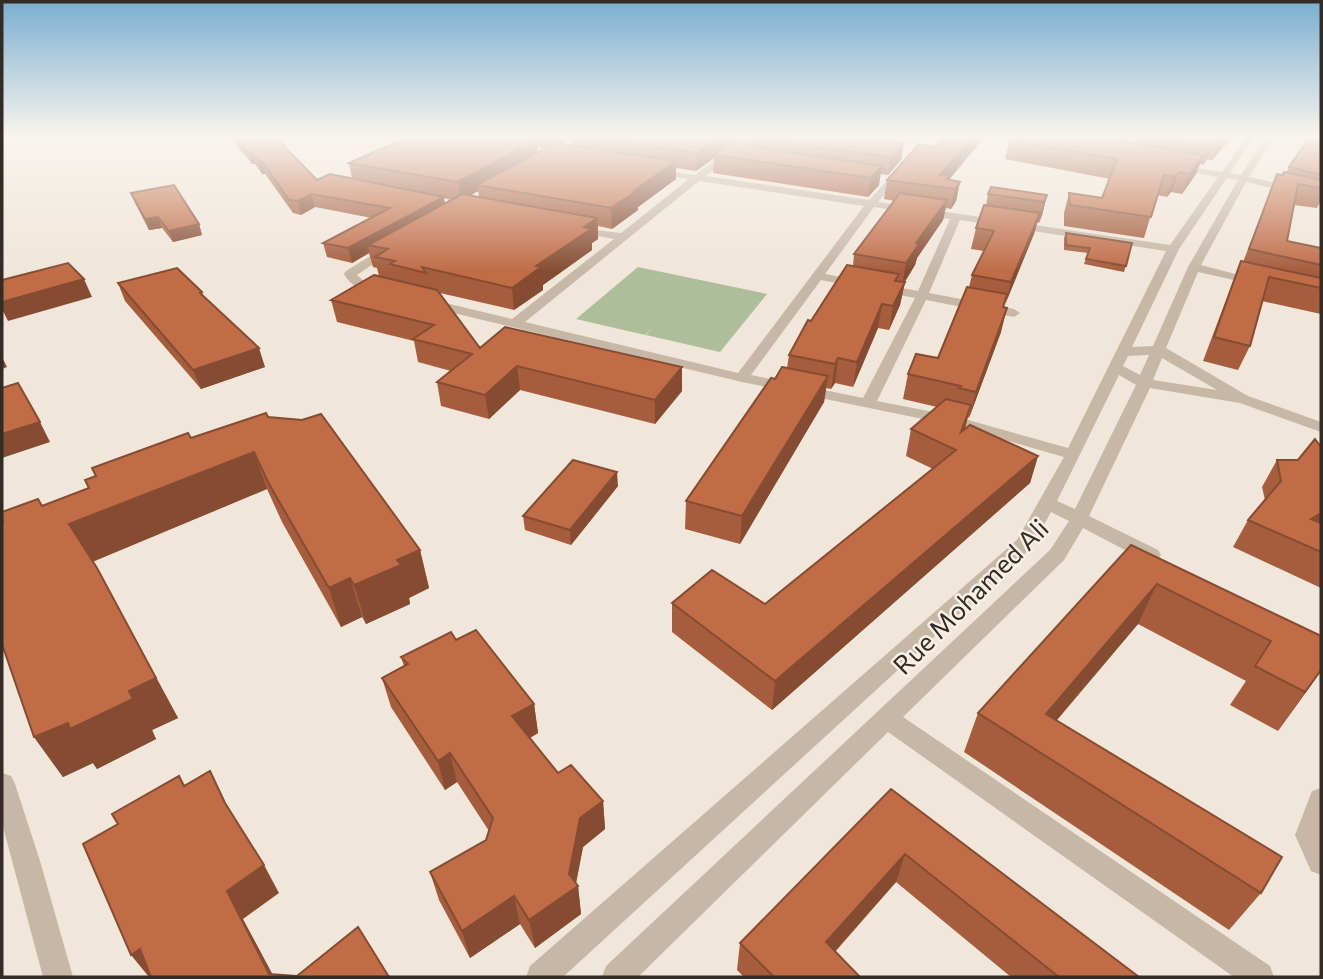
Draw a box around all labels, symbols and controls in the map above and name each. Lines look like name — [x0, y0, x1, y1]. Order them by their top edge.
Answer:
street label: Rue Mohamed Ali — [886, 512, 1054, 680]

